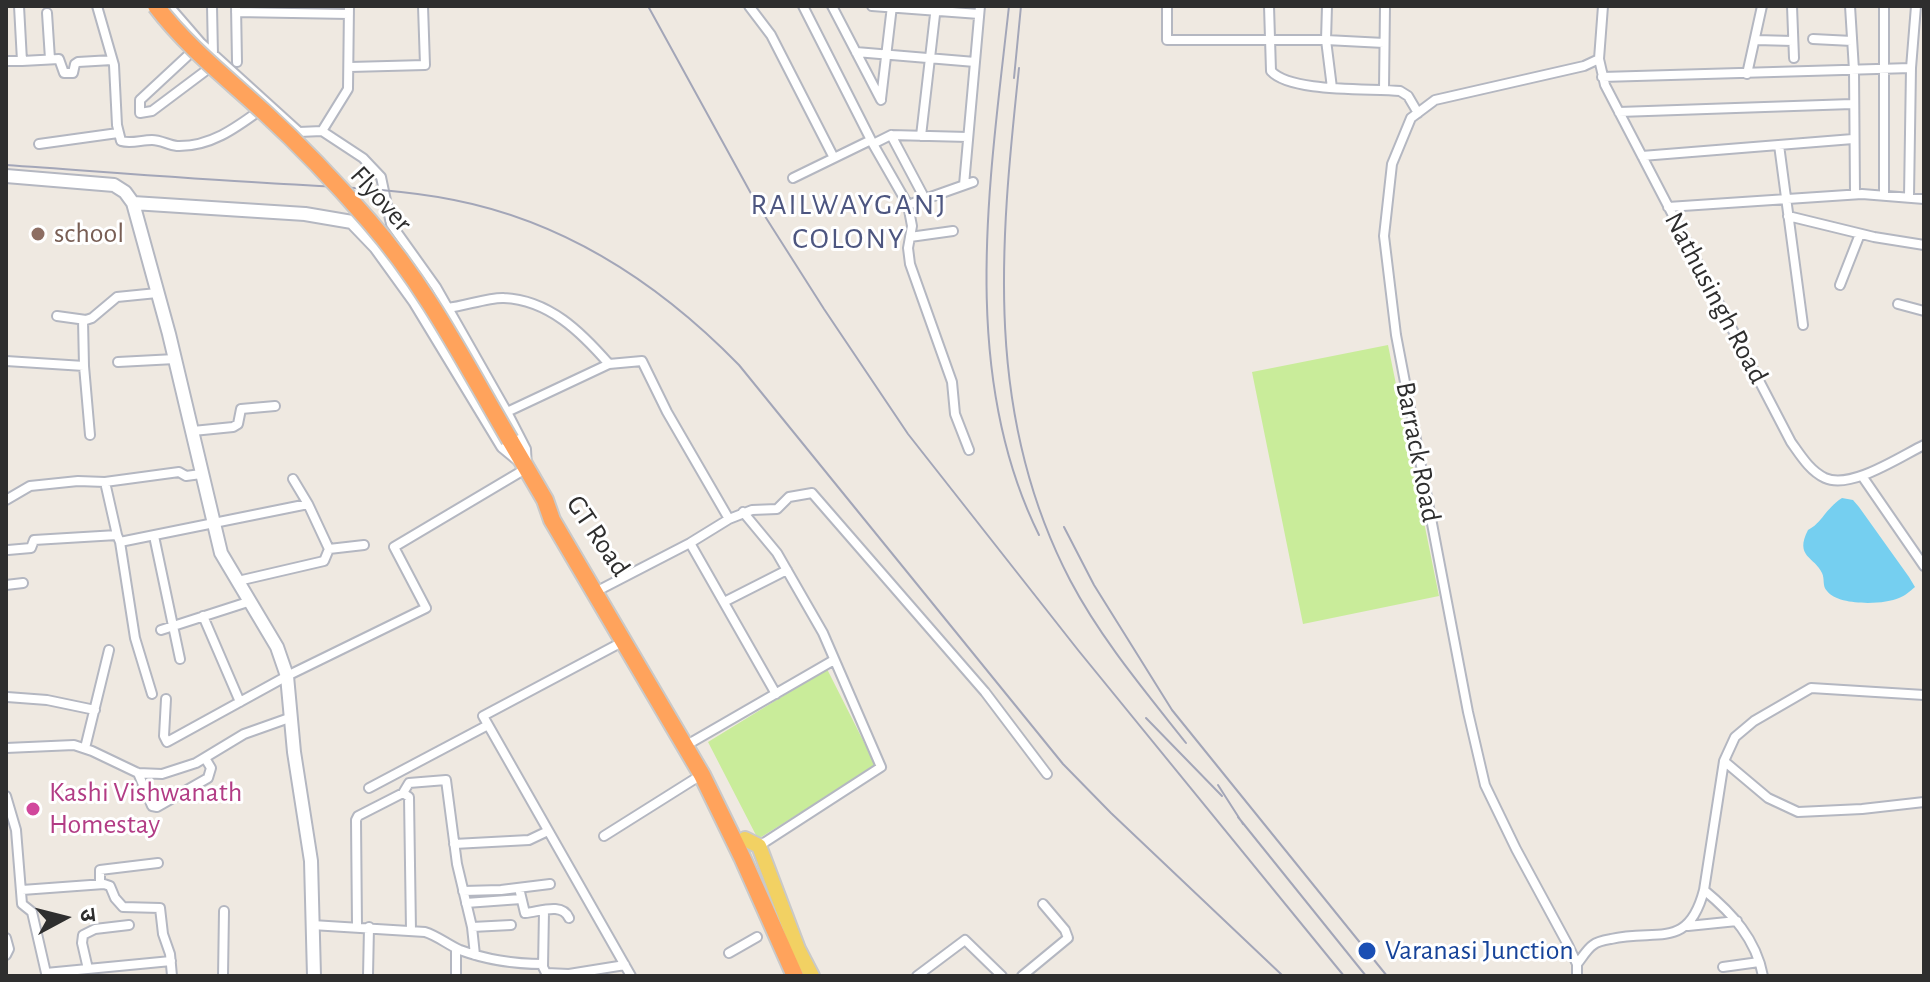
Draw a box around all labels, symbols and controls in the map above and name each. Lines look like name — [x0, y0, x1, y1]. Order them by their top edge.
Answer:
street label: Flyover — [343, 159, 419, 239]
district label: RAILWAYGANJ COLONY — [750, 187, 948, 258]
street label: Nathusingh Road — [1657, 207, 1775, 389]
place label: school — [54, 217, 124, 251]
marker: school — [29, 225, 47, 243]
street label: Barrack Road — [1388, 379, 1448, 525]
street label: GT Road — [559, 489, 637, 583]
place label: Kashi Vishwanath Homestay — [49, 776, 242, 842]
marker: Kashi Vishwanath Homestay — [24, 800, 42, 818]
north arrow — [24, 878, 104, 958]
text: उ — [76, 907, 100, 923]
place label: Varanasi Junction — [1385, 934, 1574, 968]
marker: Varanasi Junction — [1356, 940, 1378, 962]

